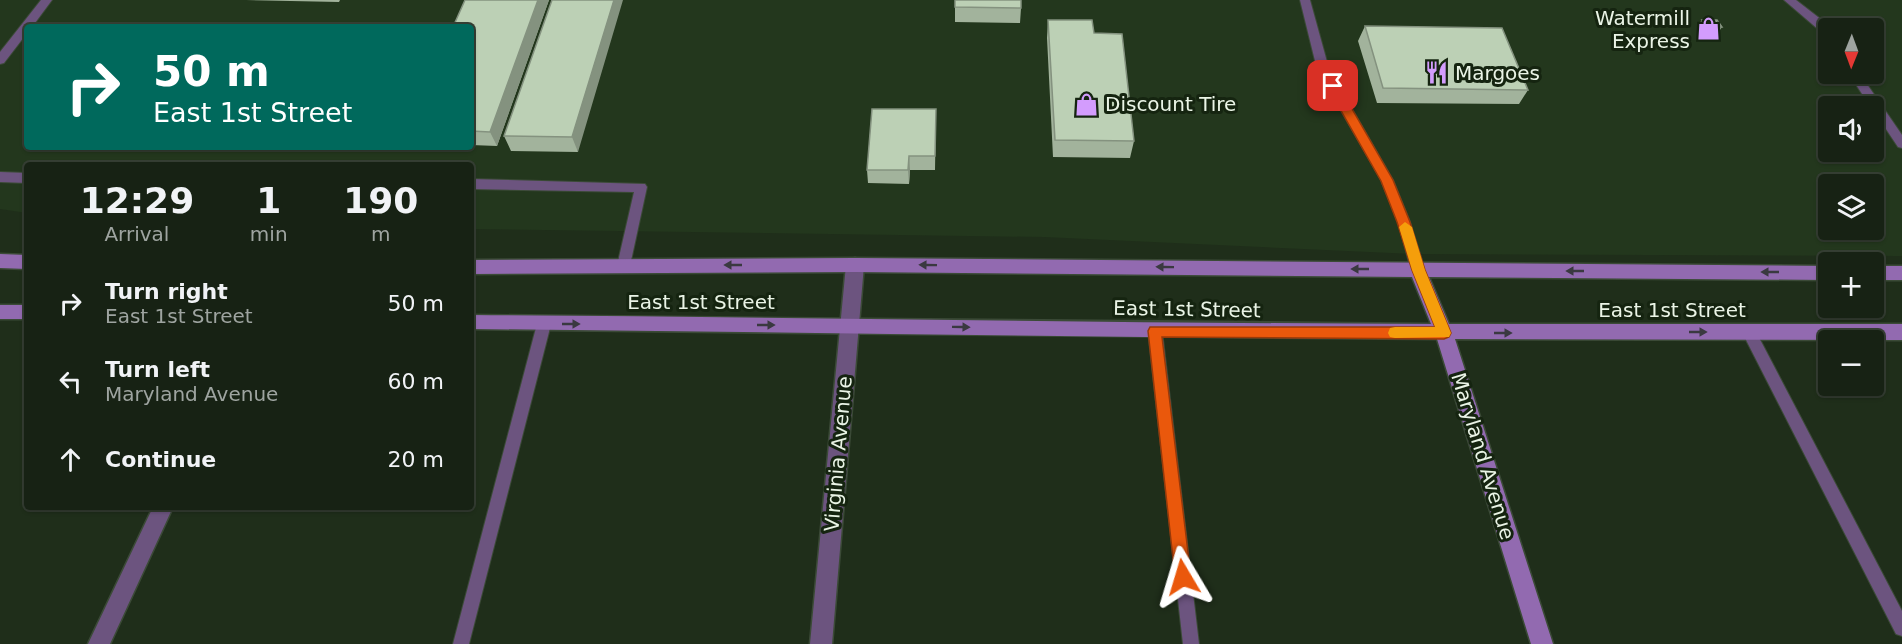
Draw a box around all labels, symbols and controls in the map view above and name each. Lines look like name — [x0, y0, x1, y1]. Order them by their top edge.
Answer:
place label: Watermill Express — [1595, 6, 1690, 53]
shop icon: Watermill Express — [1695, 16, 1721, 42]
north arrow — [1818, 18, 1884, 84]
map controls — [1818, 18, 1884, 396]
text: 50 m — [153, 47, 270, 96]
icon: right — [54, 48, 132, 126]
pin — [1307, 60, 1358, 111]
restaurant icon: Margoes — [1424, 60, 1450, 86]
place label: Margoes — [1455, 61, 1540, 85]
icon: arrive — [1316, 69, 1349, 102]
shop icon: Discount Tire — [1074, 91, 1100, 117]
place label: Discount Tire — [1105, 92, 1236, 116]
button: sound — [1818, 96, 1884, 162]
text: East 1st Street — [153, 97, 352, 128]
button: layers — [1818, 174, 1884, 240]
text: 12:29 — [80, 180, 194, 221]
text: 1 — [256, 180, 281, 221]
text: 190 — [343, 180, 418, 221]
text: Arrival — [104, 222, 169, 246]
text: min — [250, 222, 288, 246]
text: m — [371, 222, 391, 246]
button: + — [1818, 252, 1884, 318]
one-way arrow — [918, 260, 937, 270]
one-way arrow — [723, 261, 742, 270]
one-way arrow — [1155, 263, 1174, 272]
one-way arrow — [1350, 264, 1369, 274]
one-way arrow — [1566, 266, 1585, 276]
one-way arrow — [1761, 267, 1780, 277]
text: Turn right — [105, 279, 228, 304]
icon: right — [54, 287, 87, 320]
street label: East 1st Street — [627, 290, 775, 314]
text: 50 m — [388, 291, 444, 316]
street label: East 1st Street — [1113, 296, 1261, 322]
street label: East 1st Street — [1598, 298, 1746, 322]
text: East 1st Street — [105, 304, 253, 328]
one-way arrow — [562, 319, 581, 329]
one-way arrow — [757, 320, 776, 330]
one-way arrow — [952, 323, 971, 332]
one-way arrow — [1688, 327, 1707, 337]
one-way arrow — [1493, 328, 1512, 338]
button: − — [1818, 330, 1884, 396]
text: Turn left — [105, 357, 210, 382]
icon: left — [54, 365, 87, 398]
text: 60 m — [388, 369, 444, 394]
street label: Maryland Avenue — [1446, 370, 1520, 542]
street label: Virginia Avenue — [819, 375, 857, 533]
text: Maryland Avenue — [105, 382, 278, 406]
icon: ahead — [54, 443, 87, 476]
text: Continue — [105, 447, 216, 472]
text: 20 m — [388, 447, 444, 472]
position arrow — [1151, 545, 1215, 609]

